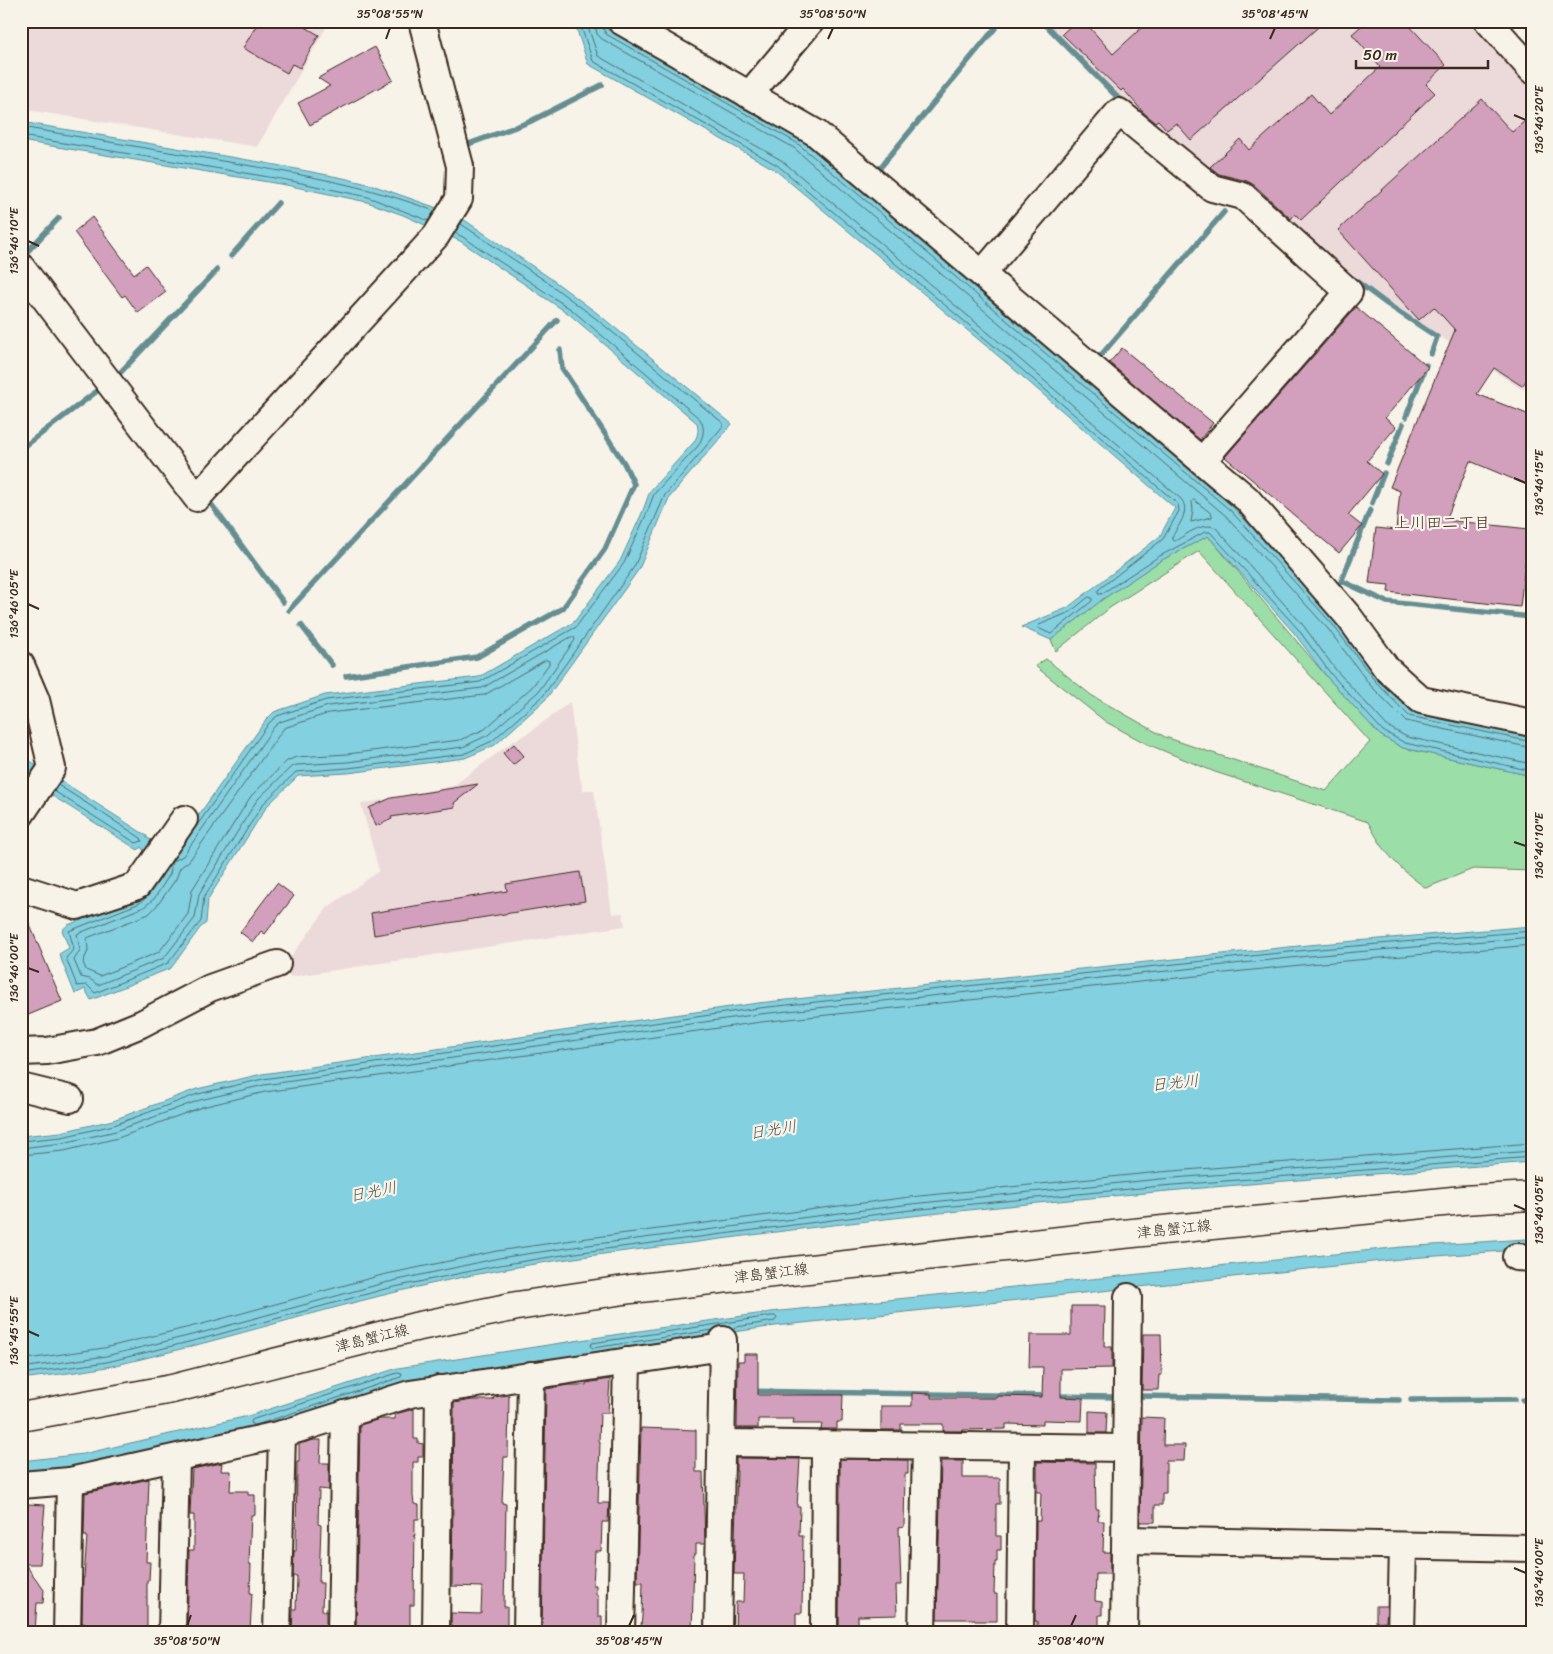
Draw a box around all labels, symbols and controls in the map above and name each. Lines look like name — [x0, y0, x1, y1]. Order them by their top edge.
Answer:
text: 35°08'55"N — [357, 3, 424, 25]
text: 35°08'50"N — [800, 3, 867, 25]
text: 35°08'45"N — [1242, 3, 1309, 25]
scale bar — [1356, 38, 1488, 70]
text: 50 m — [1363, 42, 1398, 68]
text: 136°46'20"E — [1528, 84, 1550, 154]
text: 136°46'10"E — [3, 206, 25, 274]
text: 136°46'15"E — [1528, 448, 1550, 516]
district label: 上川田二丁目 — [1394, 508, 1490, 537]
text: 136°46'05"E — [3, 568, 25, 639]
text: 136°46'10"E — [1528, 811, 1550, 879]
text: 136°46'00"E — [3, 932, 25, 1003]
water label: 日光川 — [1150, 1066, 1200, 1099]
water label: 日光川 — [747, 1111, 799, 1148]
water label: 日光川 — [347, 1173, 399, 1210]
text: 136°46'05"E — [1528, 1174, 1550, 1245]
street label: 津島蟹江線 — [1135, 1212, 1213, 1246]
street label: 津島蟹江線 — [732, 1256, 810, 1290]
text: 136°45'55"E — [3, 1295, 25, 1366]
street label: 津島蟹江線 — [332, 1316, 412, 1360]
text: 136°46'00"E — [1528, 1537, 1550, 1608]
text: 35°08'50"N — [154, 1630, 221, 1652]
text: 35°08'45"N — [596, 1630, 663, 1652]
text: 35°08'40"N — [1038, 1630, 1105, 1652]

